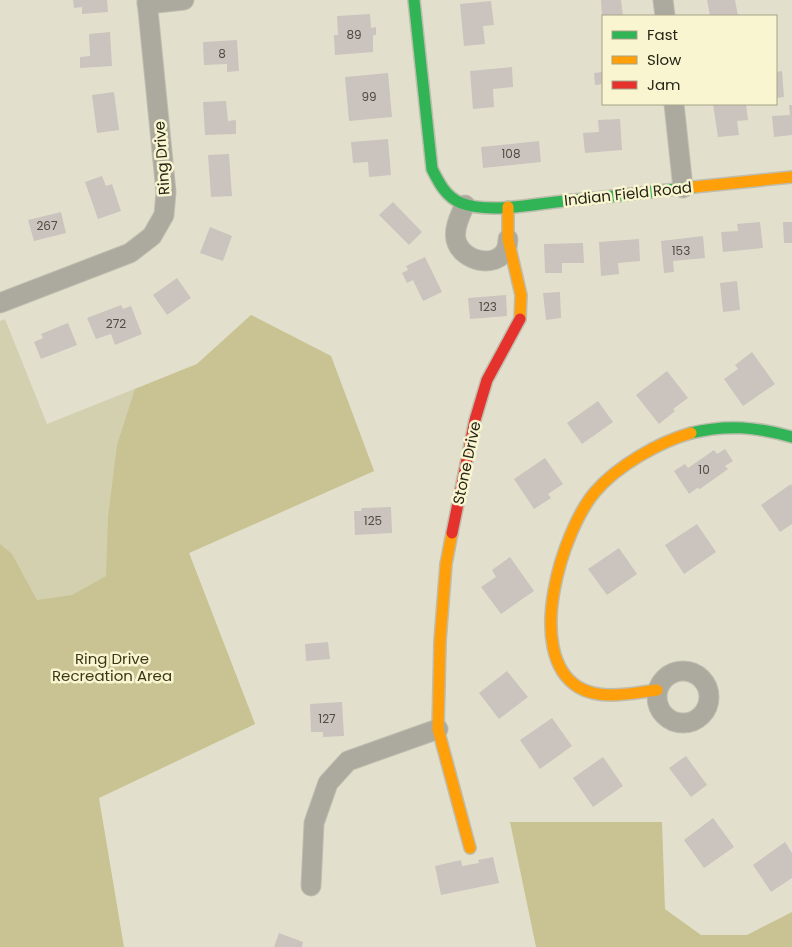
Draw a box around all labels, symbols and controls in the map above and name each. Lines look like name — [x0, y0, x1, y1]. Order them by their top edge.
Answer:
legend — [602, 15, 777, 105]
text: Fast — [647, 24, 678, 45]
house number: 89 — [346, 26, 362, 43]
house number: 8 — [218, 45, 226, 62]
text: Slow — [647, 49, 682, 70]
text: Jam — [647, 74, 681, 95]
house number: 99 — [361, 88, 377, 105]
street label: Ring Drive — [148, 120, 175, 196]
house number: 108 — [502, 145, 520, 162]
street label: Indian Field Road — [563, 176, 693, 211]
house number: 267 — [36, 217, 58, 234]
house number: 153 — [672, 242, 690, 259]
house number: 123 — [479, 298, 497, 315]
house number: 272 — [106, 315, 126, 332]
street label: Stone Drive — [447, 419, 486, 506]
house number: 10 — [698, 461, 710, 478]
house number: 125 — [364, 512, 382, 529]
park label: Ring Drive Recreation Area — [52, 648, 172, 686]
house number: 127 — [318, 710, 336, 727]

